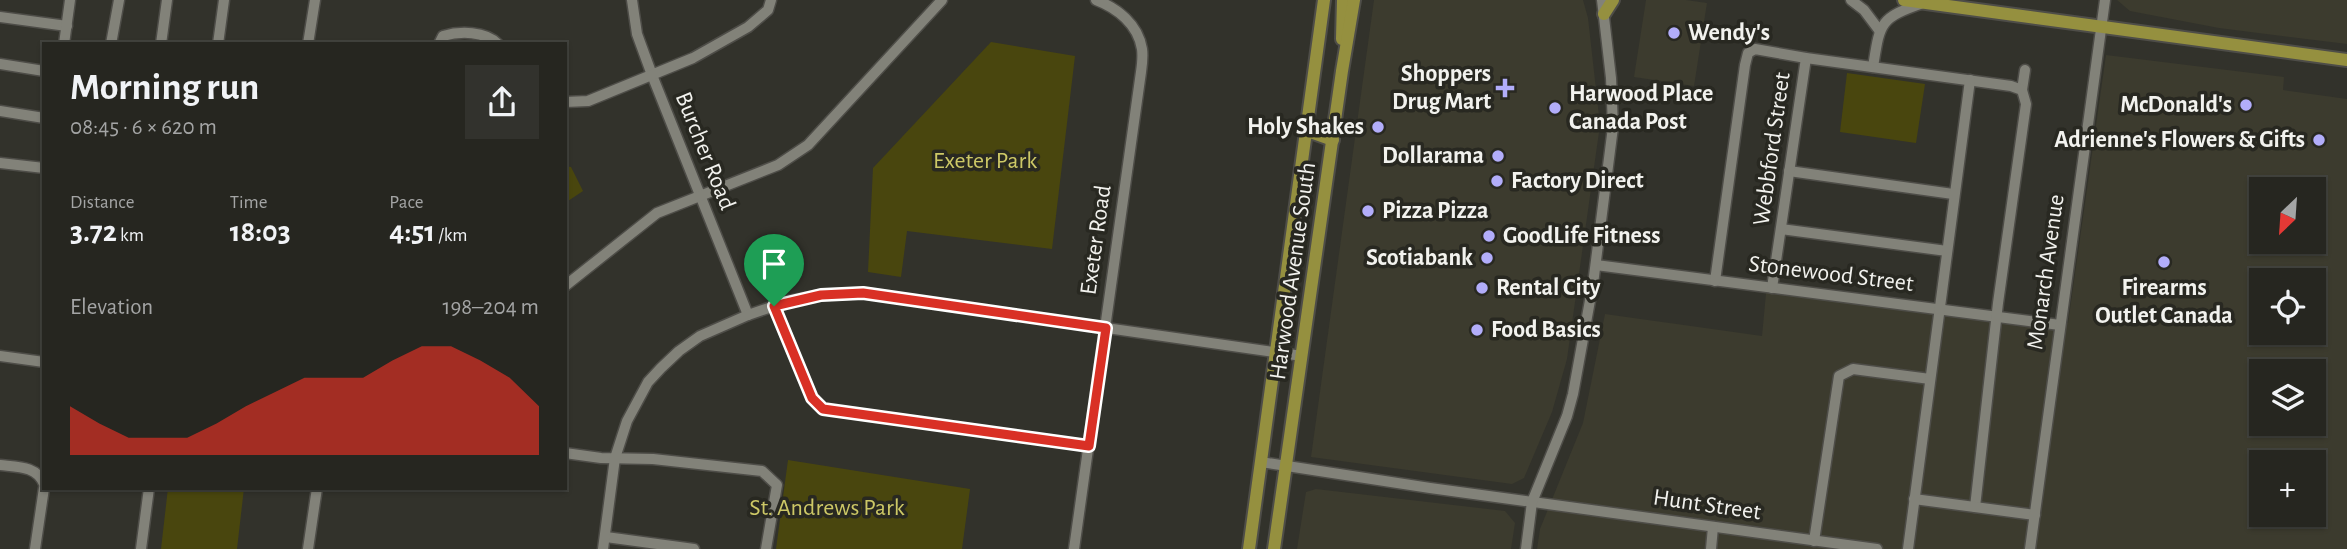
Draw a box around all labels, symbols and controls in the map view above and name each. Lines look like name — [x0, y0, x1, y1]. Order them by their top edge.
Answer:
place label: Wendy's — [1688, 21, 1770, 45]
marker: Wendy's — [1666, 25, 1682, 41]
place label: Shoppers Drug Mart — [1392, 62, 1491, 114]
button: share — [465, 65, 539, 139]
text: Morning run — [70, 69, 259, 107]
street label: Webbford Street — [1749, 70, 1795, 227]
marker: Shoppers Drug Mart — [1497, 80, 1513, 96]
place label: Harwood Place Canada Post — [1569, 82, 1713, 134]
street label: Burcher Road — [670, 89, 740, 213]
place label: McDonald's — [2120, 93, 2232, 117]
marker: McDonald's — [2238, 97, 2254, 113]
marker: Harwood Place Canada Post — [1547, 100, 1563, 116]
place label: Holy Shakes — [1247, 115, 1364, 139]
text: 08:45 · 6 × 620 m — [70, 116, 217, 139]
marker: Holy Shakes — [1370, 119, 1386, 135]
place label: Adrienne's Flowers & Gifts — [2054, 128, 2305, 152]
marker: Adrienne's Flowers & Gifts — [2311, 132, 2327, 148]
place label: Dollarama — [1382, 144, 1484, 168]
marker: Dollarama — [1490, 148, 1506, 164]
park label: Exeter Park — [933, 149, 1037, 173]
street label: Harwood Avenue South — [1266, 161, 1320, 381]
place label: Factory Direct — [1511, 169, 1644, 193]
marker: Factory Direct — [1489, 173, 1505, 189]
north arrow — [2249, 177, 2326, 254]
map controls — [2249, 177, 2326, 527]
street label: Exeter Road — [1076, 184, 1116, 296]
text: Distance — [70, 193, 134, 212]
text: Time — [230, 193, 268, 212]
text: Pace — [389, 193, 424, 212]
street label: Monarch Avenue — [2023, 193, 2069, 351]
place label: Pizza Pizza — [1382, 199, 1489, 223]
marker: Pizza Pizza — [1360, 203, 1376, 219]
text: 3.72 — [70, 217, 117, 247]
text: 18:03 — [230, 217, 291, 247]
text: 4:51 — [389, 217, 435, 247]
place label: GoodLife Fitness — [1503, 224, 1660, 248]
text: km — [117, 226, 144, 245]
text: /km — [435, 226, 468, 245]
marker: GoodLife Fitness — [1481, 228, 1497, 244]
pin — [744, 234, 804, 306]
icon: arrive — [755, 245, 793, 283]
place label: Scotiabank — [1366, 246, 1473, 270]
marker: Scotiabank — [1479, 250, 1495, 266]
street label: Stonewood Street — [1747, 252, 1915, 296]
marker: Firearms Outlet Canada — [2156, 254, 2172, 270]
button: locate — [2249, 268, 2326, 345]
place label: Rental City — [1496, 276, 1601, 300]
place label: Firearms Outlet Canada — [2095, 276, 2233, 328]
marker: Rental City — [1474, 280, 1490, 296]
text: Elevation — [70, 296, 153, 319]
text: 198–204 m — [443, 296, 539, 319]
place label: Food Basics — [1491, 318, 1601, 342]
marker: Food Basics — [1469, 322, 1485, 338]
button: layers — [2249, 359, 2326, 436]
button: + — [2249, 450, 2326, 527]
street label: Hunt Street — [1652, 486, 1763, 524]
park label: St. Andrews Park — [749, 496, 905, 520]

